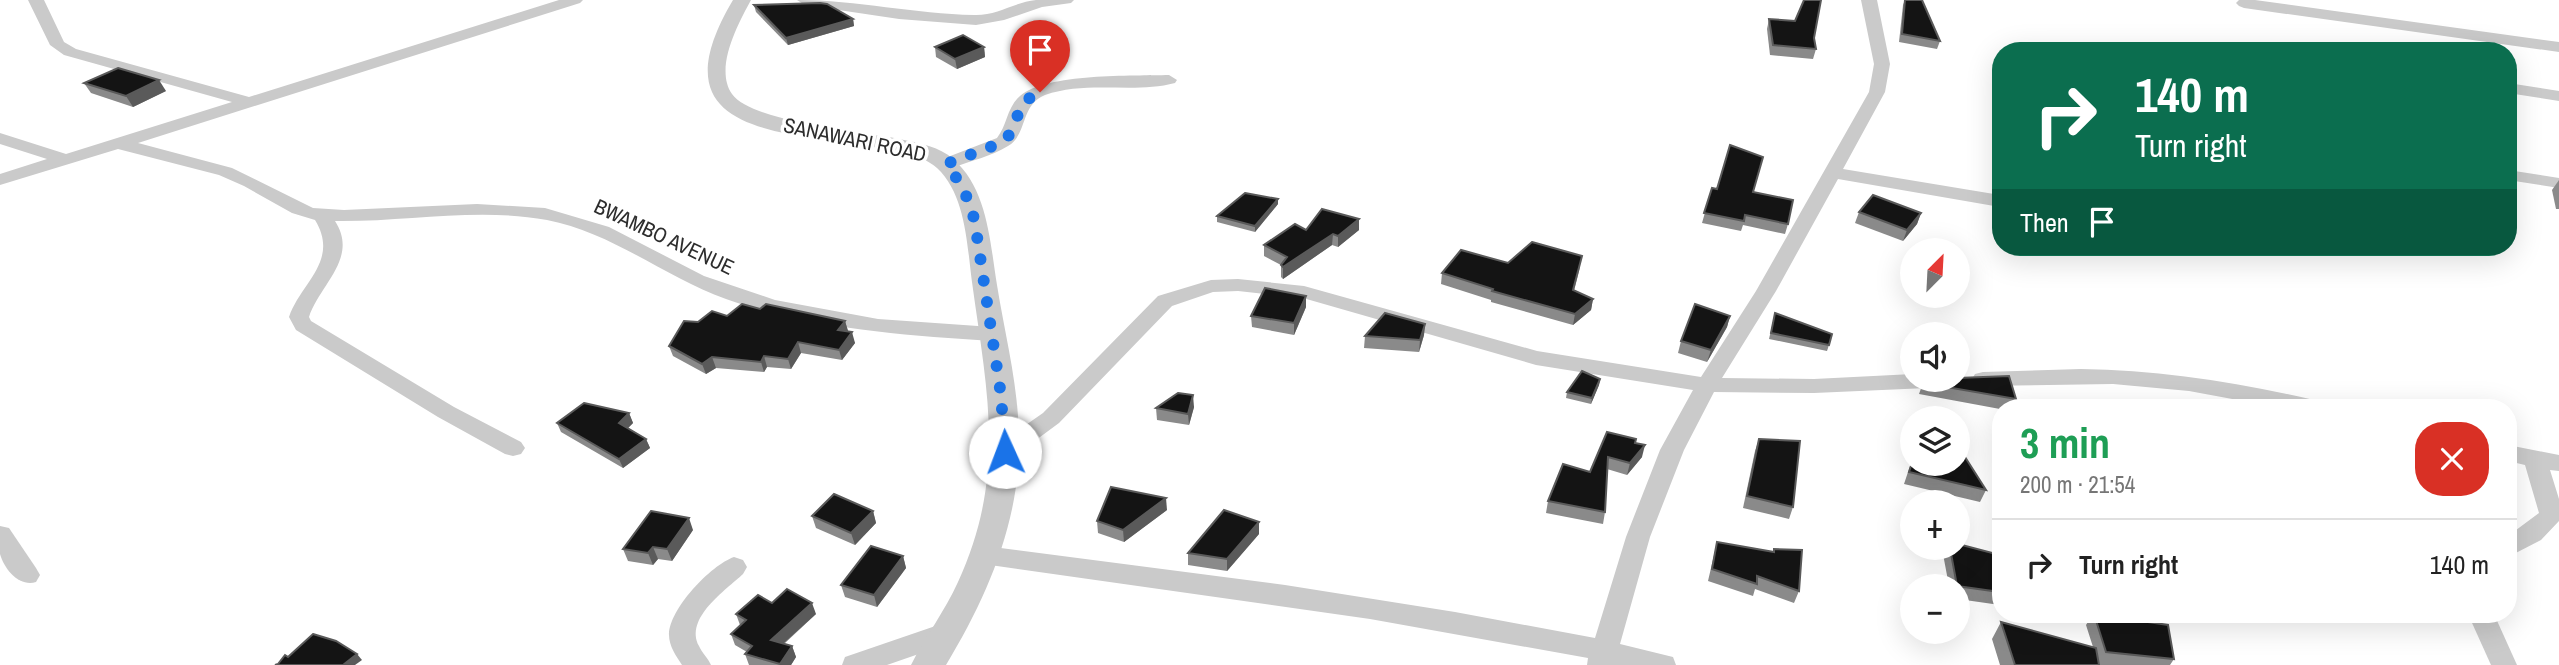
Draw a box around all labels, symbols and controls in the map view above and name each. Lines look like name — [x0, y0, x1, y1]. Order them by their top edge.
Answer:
pin — [1010, 20, 1070, 92]
icon: arrive — [1021, 31, 1059, 69]
text: 140 m — [2135, 61, 2249, 127]
icon: right — [2020, 70, 2111, 161]
street label: SANAWARI ROAD — [781, 110, 929, 169]
text: Turn right — [2135, 124, 2247, 167]
street label: BWAMBO AVENUE — [590, 191, 739, 282]
icon: arrive — [2083, 203, 2121, 241]
text: Then — [2020, 205, 2069, 240]
north arrow — [1900, 238, 1970, 308]
map controls — [1900, 238, 1970, 644]
button: sound — [1900, 322, 1970, 392]
button: layers — [1900, 406, 1970, 476]
position arrow — [968, 415, 1042, 489]
text: 3 min — [2020, 415, 2110, 471]
button: close — [2415, 422, 2489, 496]
text: 200 m · 21:54 — [2020, 469, 2135, 500]
button: + — [1900, 490, 1970, 560]
icon: right — [2020, 546, 2058, 584]
text: Turn right — [2079, 547, 2178, 582]
text: 140 m — [2430, 547, 2489, 582]
button: − — [1900, 574, 1970, 644]

